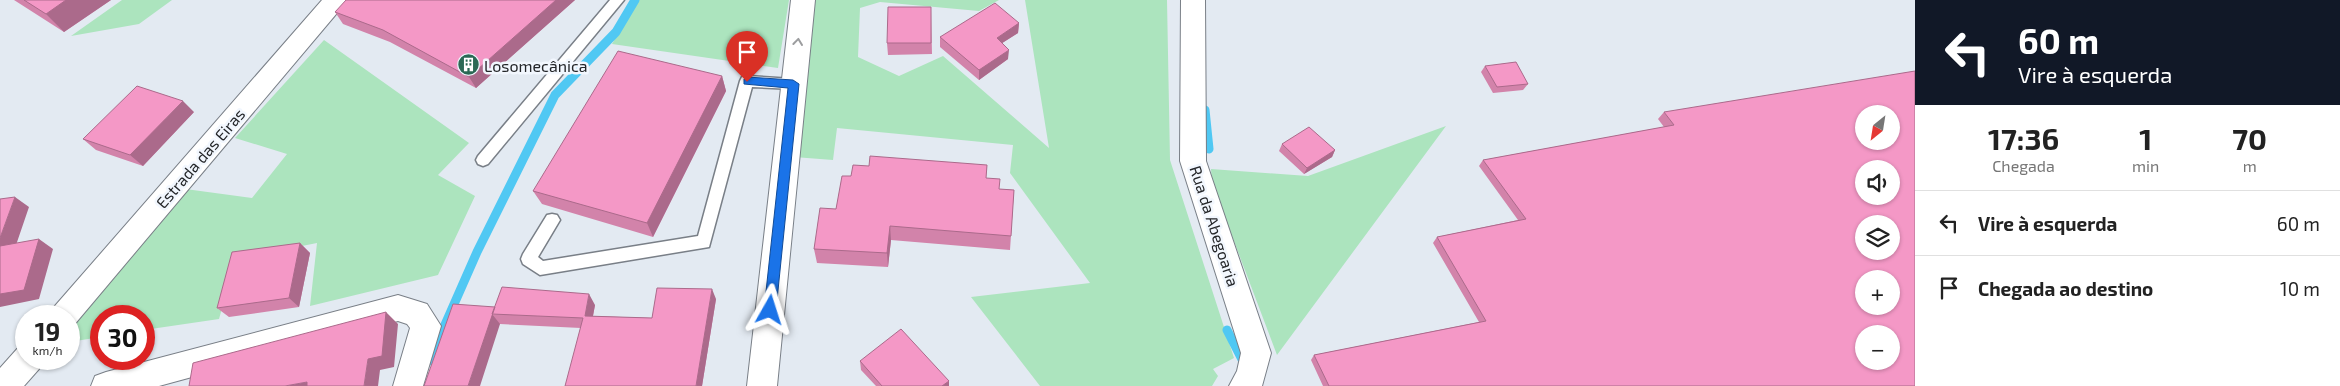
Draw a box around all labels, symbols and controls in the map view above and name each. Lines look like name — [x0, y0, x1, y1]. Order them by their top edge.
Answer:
text: 60 m — [2018, 19, 2099, 61]
icon: left — [1935, 20, 2000, 85]
pin — [726, 31, 768, 82]
one-way arrow — [793, 37, 803, 46]
icon: arrive — [733, 38, 761, 66]
building icon: Losomecânica — [456, 53, 480, 77]
place label: Losomecânica — [484, 56, 588, 75]
text: Vire à esquerda — [2018, 61, 2172, 87]
street label: Estrada das Eiras — [152, 104, 248, 212]
north arrow — [1855, 105, 1900, 150]
map controls — [1855, 105, 1900, 370]
text: 17:36 — [1988, 120, 2059, 156]
text: 1 — [2139, 120, 2152, 156]
text: 70 — [2232, 120, 2267, 156]
text: Chegada — [1992, 156, 2055, 175]
text: min — [2132, 156, 2159, 175]
text: m — [2243, 156, 2257, 175]
button: sound — [1855, 160, 1900, 205]
street label: Rua da Abegoaria — [1186, 163, 1244, 289]
icon: left — [1935, 209, 1963, 237]
text: Vire à esquerda — [1978, 212, 2117, 235]
text: 60 m — [2277, 212, 2320, 235]
button: layers — [1855, 215, 1900, 260]
button: + — [1855, 270, 1900, 315]
icon: arrive — [1935, 274, 1963, 302]
text: Chegada ao destino — [1978, 277, 2153, 300]
text: 10 m — [2280, 277, 2320, 300]
position arrow — [743, 283, 795, 335]
speed limit sign: 30 — [90, 305, 155, 370]
text: 19 — [35, 316, 60, 346]
button: − — [1855, 325, 1900, 370]
text: km/h — [33, 343, 62, 357]

